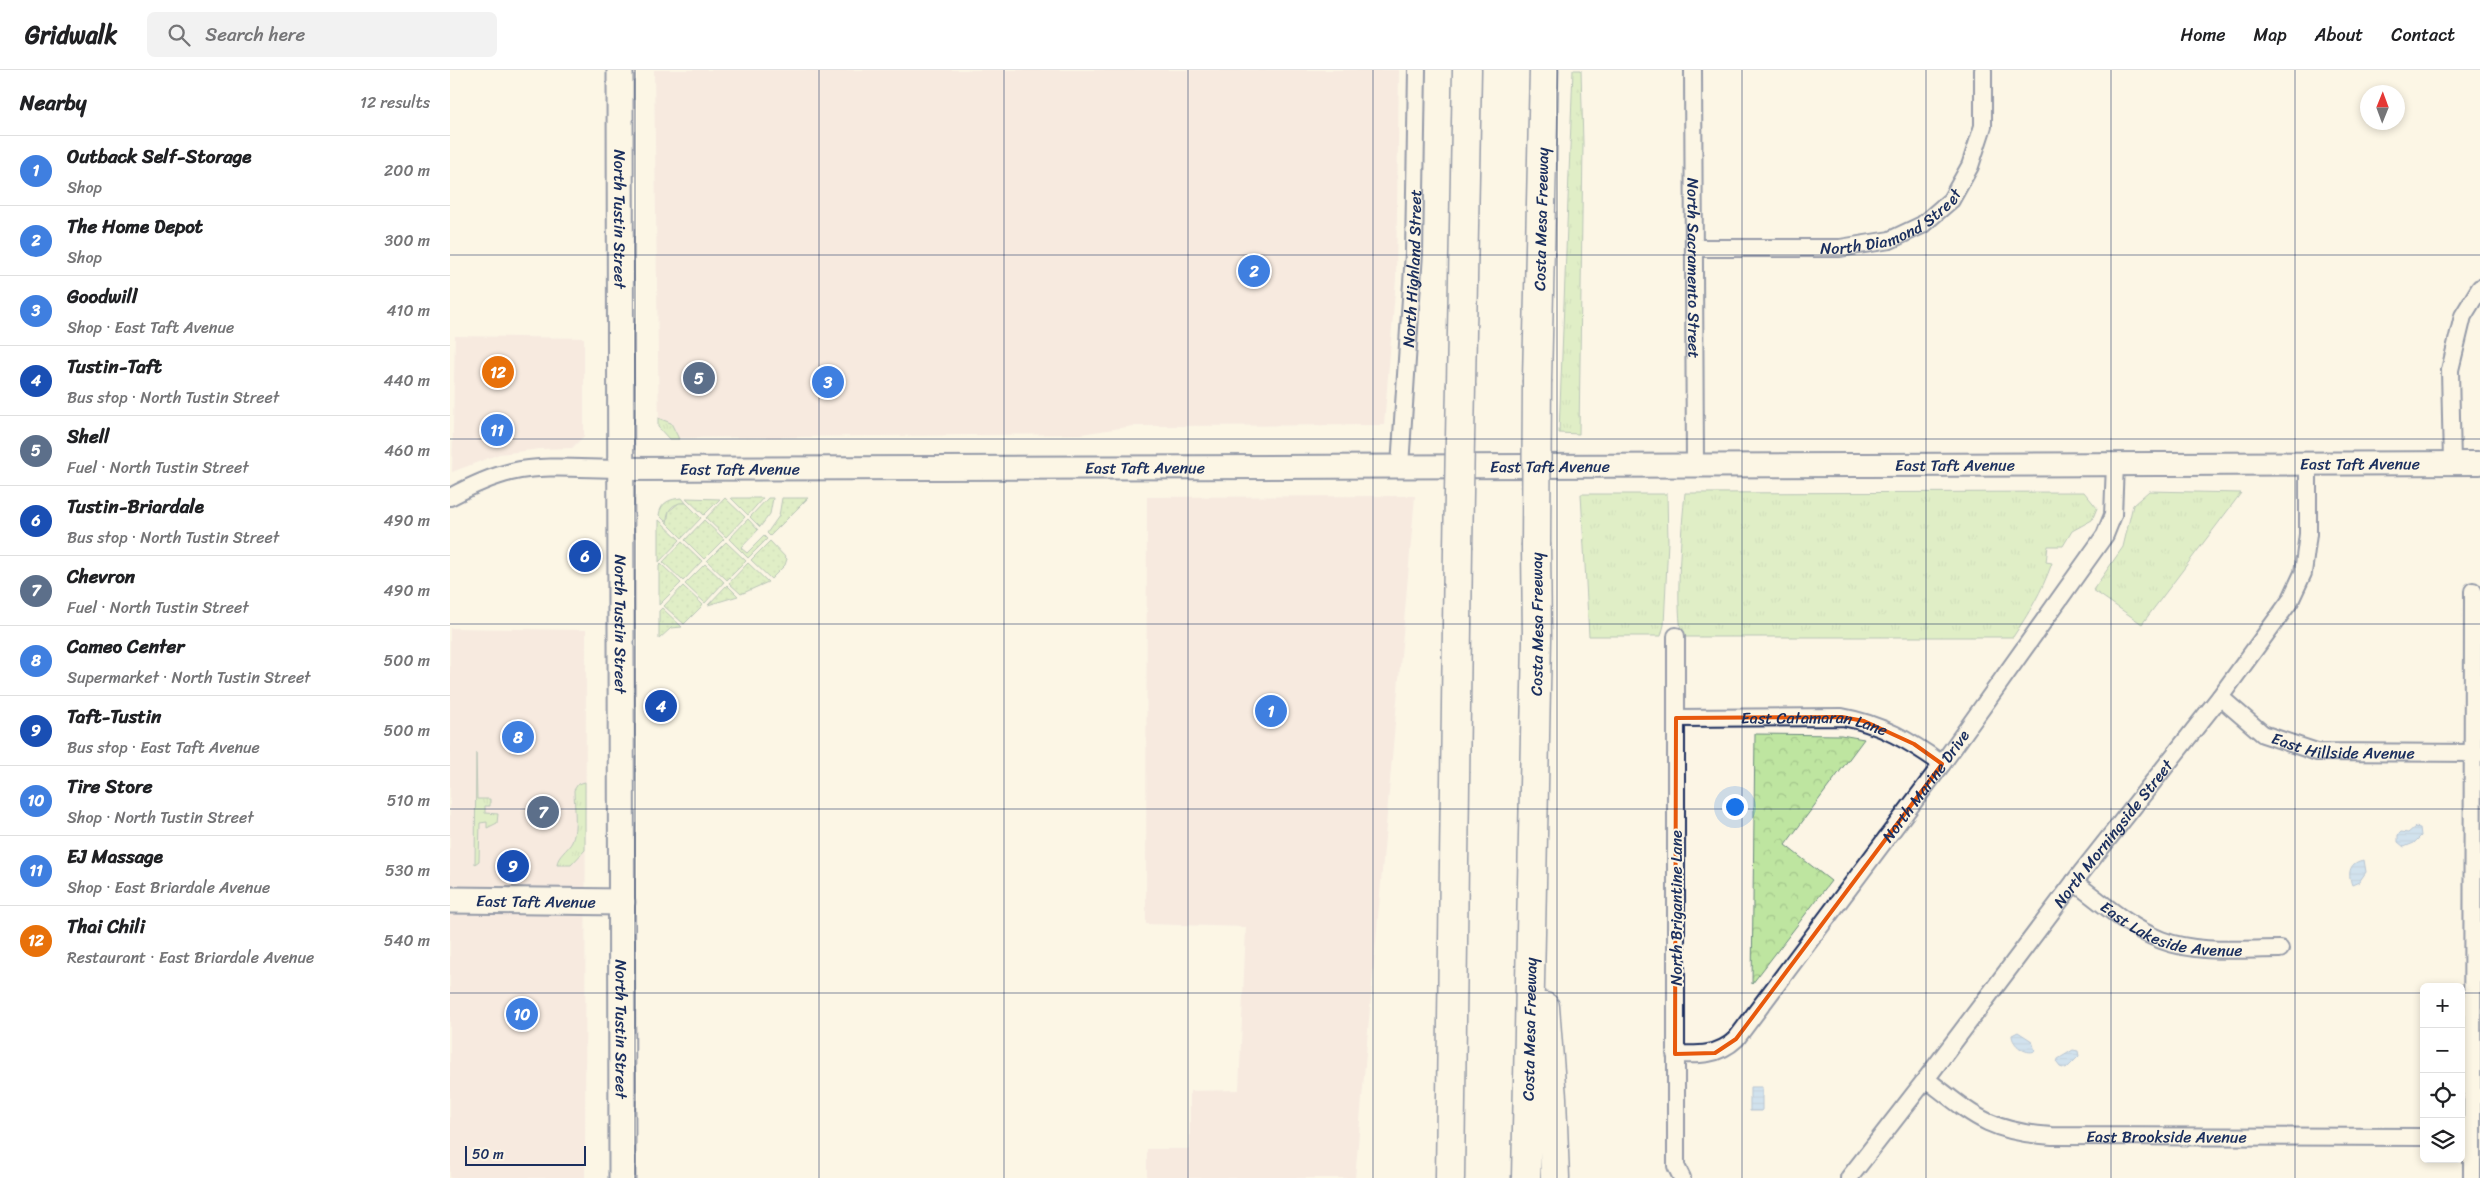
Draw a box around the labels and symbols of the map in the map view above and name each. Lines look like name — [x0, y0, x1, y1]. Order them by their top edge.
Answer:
north arrow — [2360, 85, 2405, 130]
street label: Costa Mesa Freeway — [1525, 146, 1557, 291]
street label: North Tustin Street — [606, 149, 635, 289]
street label: North Sacramento Street — [1679, 178, 1709, 358]
street label: North Diamond Street — [1820, 182, 1970, 263]
street label: North Highland Street — [1393, 189, 1430, 348]
pin: 2 — [1238, 252, 1270, 290]
pin: 12 — [482, 353, 514, 391]
pin: 5 — [683, 359, 715, 397]
pin: 3 — [812, 363, 844, 401]
pin: 11 — [481, 411, 513, 449]
street label: East Taft Avenue — [2300, 449, 2420, 478]
street label: East Taft Avenue — [1895, 450, 2015, 479]
street label: East Taft Avenue — [1490, 451, 1610, 481]
street label: East Taft Avenue — [1085, 453, 1205, 482]
street label: East Taft Avenue — [680, 454, 800, 483]
pin: 6 — [569, 537, 601, 575]
street label: Costa Mesa Freeway — [1521, 551, 1552, 696]
street label: North Tustin Street — [606, 554, 636, 694]
pin: 4 — [645, 687, 677, 725]
pin: 1 — [1255, 692, 1287, 730]
street label: East Catamaran Lane — [1741, 702, 1893, 744]
pin: 8 — [502, 718, 534, 756]
street label: North Marine Drive — [1874, 723, 1977, 849]
street label: East Hillside Avenue — [2268, 723, 2415, 767]
street label: North Morningside Street — [2045, 752, 2181, 914]
pin: 7 — [527, 793, 559, 831]
your location — [1722, 794, 1748, 820]
street label: North Brigantine Lane — [1662, 830, 1691, 986]
pin: 9 — [497, 847, 529, 885]
street label: East Taft Avenue — [476, 886, 596, 916]
street label: East Lakeside Avenue — [2094, 893, 2243, 964]
street label: Costa Mesa Freeway — [1513, 956, 1545, 1101]
street label: North Tustin Street — [607, 959, 636, 1099]
pin: 10 — [506, 995, 538, 1033]
street label: East Brookside Avenue — [2086, 1122, 2247, 1151]
scale bar — [465, 1143, 586, 1166]

